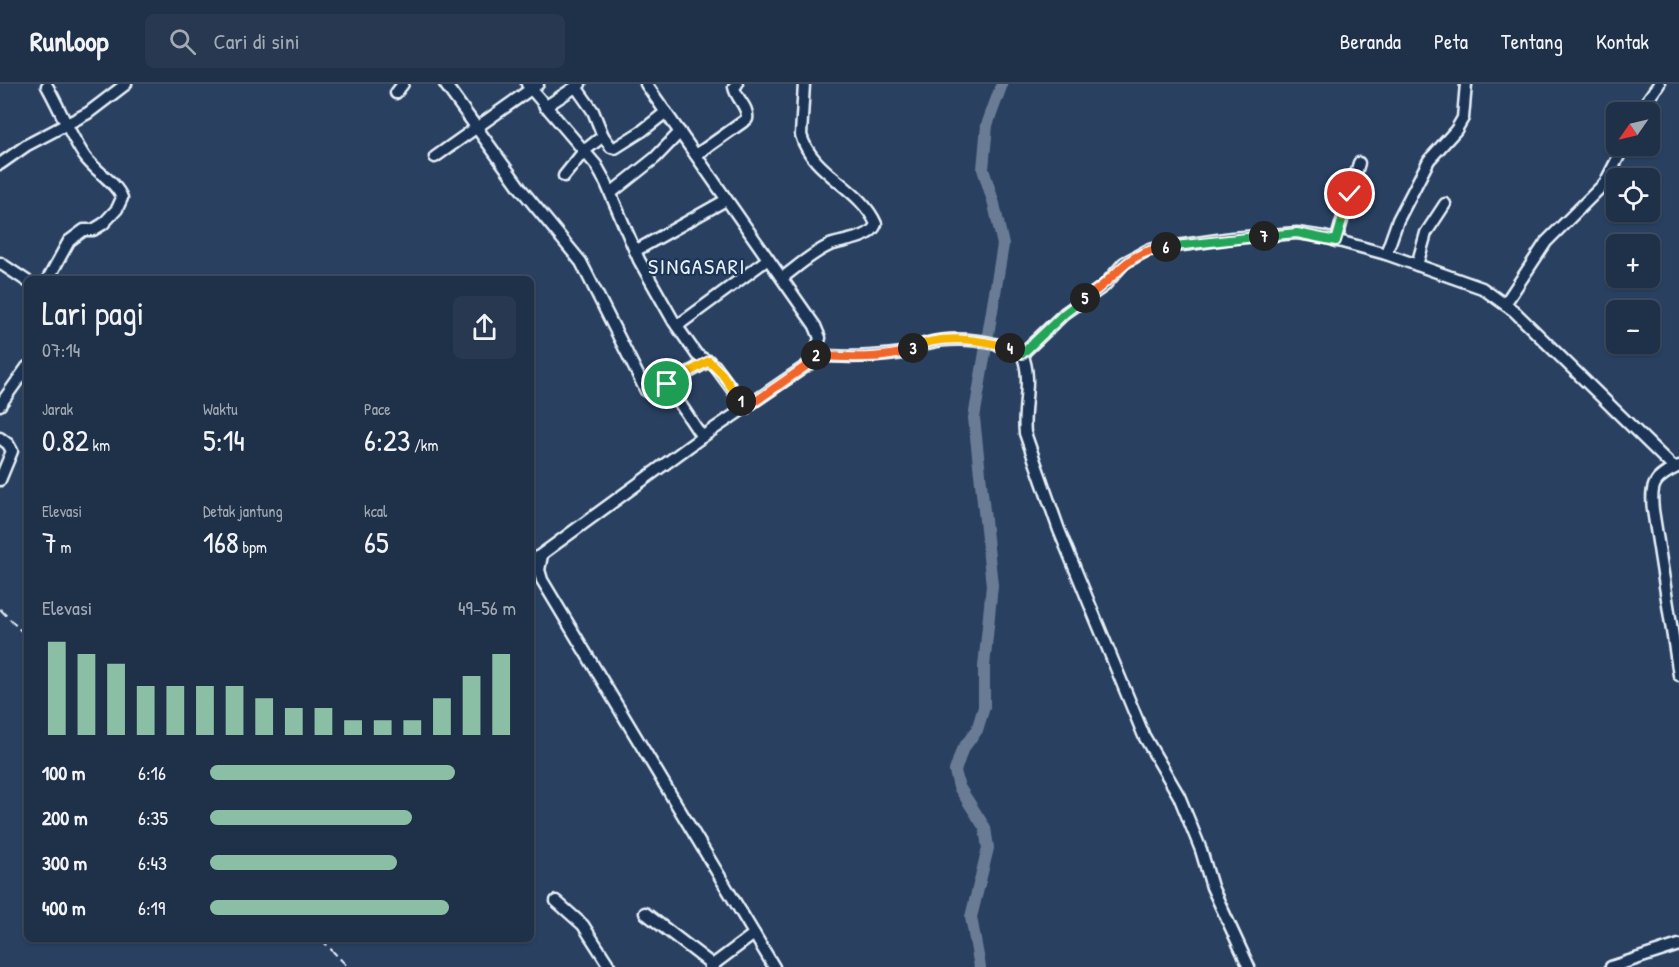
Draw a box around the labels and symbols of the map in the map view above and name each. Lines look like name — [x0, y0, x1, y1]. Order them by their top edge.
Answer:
north arrow — [1606, 102, 1660, 156]
pin — [1324, 168, 1375, 219]
pin: 7 — [1249, 221, 1279, 251]
pin: 6 — [1151, 232, 1181, 262]
district label: SINGASARI — [648, 251, 746, 281]
pin: 5 — [1070, 283, 1100, 313]
pin: 3 — [898, 333, 928, 363]
pin: 4 — [995, 333, 1025, 363]
pin: 2 — [801, 340, 831, 370]
pin — [641, 358, 692, 409]
pin: 1 — [726, 386, 756, 416]

